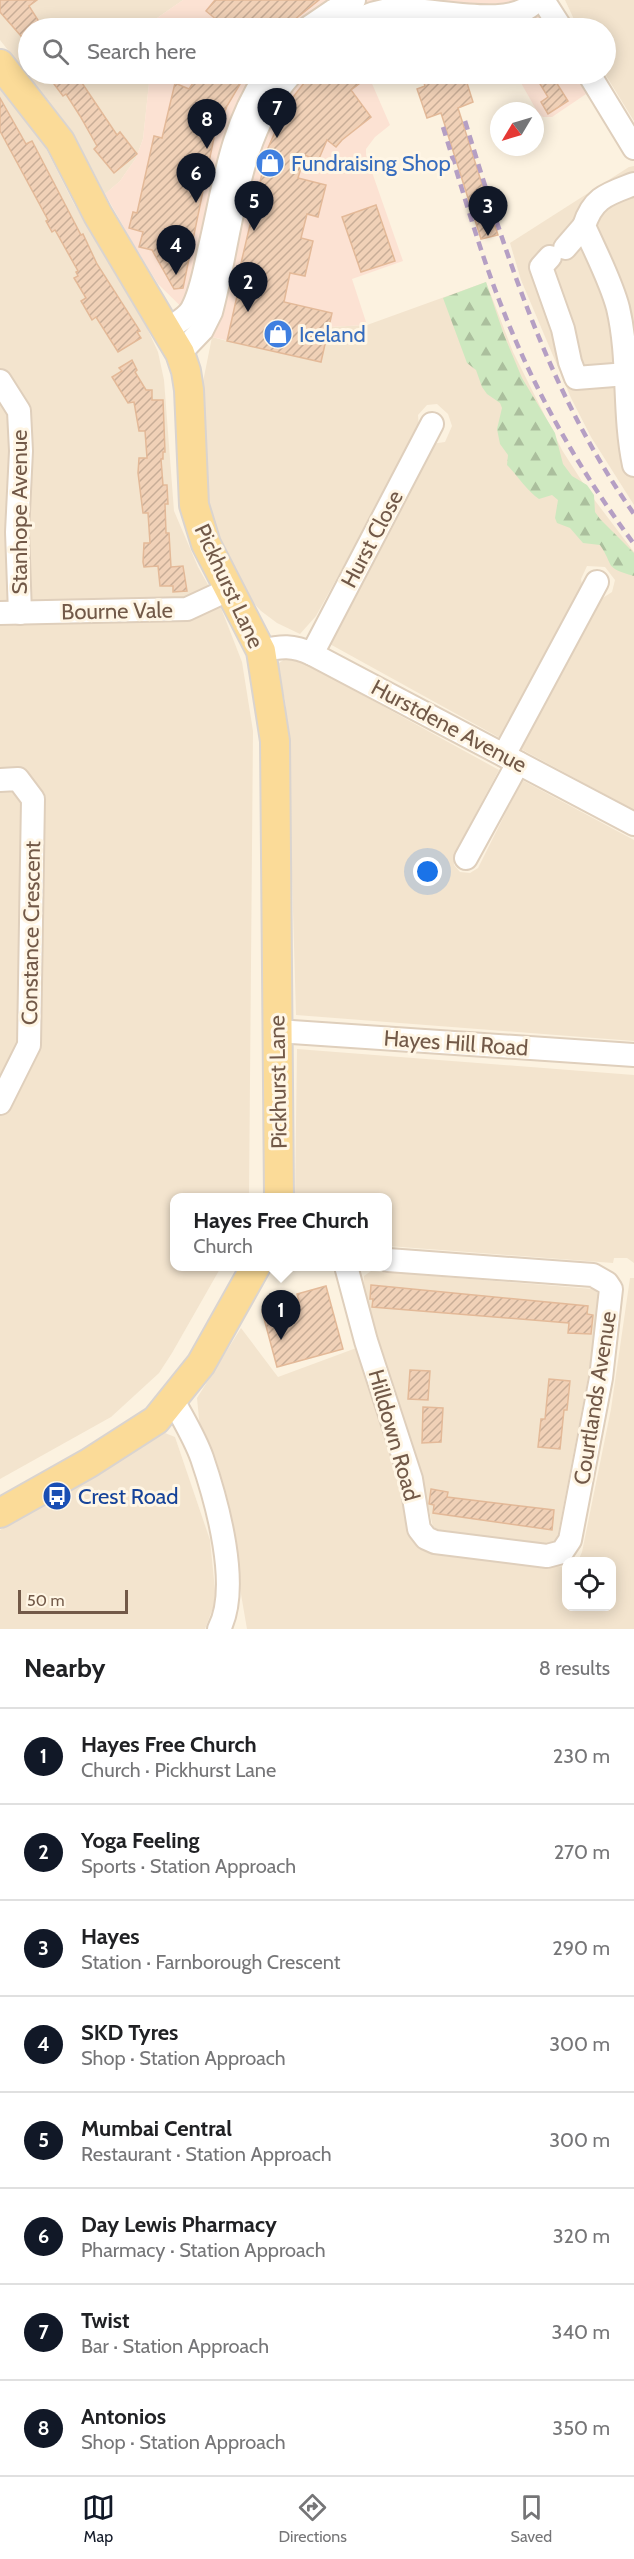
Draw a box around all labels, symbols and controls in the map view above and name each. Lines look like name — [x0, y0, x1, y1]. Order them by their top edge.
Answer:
search box — [18, 18, 616, 84]
icon: search — [39, 35, 72, 68]
text: Search here — [87, 38, 196, 65]
pin: 7 — [258, 88, 296, 138]
pin: 8 — [188, 100, 226, 149]
north arrow — [490, 102, 544, 156]
shop icon: Fundraising Shop — [254, 147, 286, 179]
place label: Fundraising Shop — [291, 150, 451, 177]
pin: 6 — [176, 154, 216, 203]
pin: 5 — [234, 182, 274, 231]
pin: 3 — [468, 186, 508, 236]
pin: 4 — [156, 226, 195, 275]
pin: 2 — [228, 262, 268, 312]
shop icon: Iceland — [262, 318, 294, 350]
place label: Iceland — [299, 321, 366, 348]
street label: Stanhope Avenue — [6, 429, 33, 595]
street label: Hurst Close — [335, 486, 409, 592]
street label: Pickhurst Lane — [188, 520, 270, 652]
street label: Bourne Vale — [61, 597, 173, 625]
street label: Hurstdene Avenue — [367, 674, 531, 778]
street label: Constance Crescent — [16, 840, 46, 1025]
your location — [413, 857, 442, 886]
street label: Pickhurst Lane — [263, 1015, 293, 1149]
street label: Hayes Hill Road — [383, 1024, 529, 1062]
popup — [170, 1193, 392, 1271]
text: Hayes Free Church — [193, 1207, 369, 1234]
text: Church — [193, 1234, 253, 1258]
pin: 1 — [262, 1290, 300, 1340]
street label: Courtlands Avenue — [568, 1309, 622, 1487]
street label: Hilldown Road — [362, 1366, 426, 1504]
bus stop icon: Crest Road — [41, 1480, 73, 1512]
place label: Crest Road — [78, 1483, 179, 1510]
map controls — [562, 1557, 616, 1611]
button: locate — [562, 1557, 616, 1611]
scale bar — [18, 1587, 128, 1614]
text: 50 m — [27, 1591, 64, 1610]
text: Nearby — [24, 1652, 105, 1684]
text: 8 results — [539, 1656, 610, 1680]
text: Hayes Free Church — [81, 1731, 257, 1758]
text: 1 — [40, 1744, 47, 1768]
text: 230 m — [553, 1744, 610, 1768]
text: Church · Pickhurst Lane — [81, 1758, 276, 1782]
text: Yoga Feeling — [81, 1827, 200, 1854]
text: 2 — [38, 1840, 49, 1864]
text: 270 m — [554, 1840, 610, 1864]
text: Sports · Station Approach — [81, 1854, 296, 1878]
text: Hayes — [81, 1923, 140, 1950]
text: 3 — [38, 1936, 49, 1960]
text: 290 m — [552, 1936, 610, 1960]
text: Station · Farnborough Crescent — [81, 1950, 341, 1974]
text: SKD Tyres — [81, 2019, 178, 2046]
text: 4 — [37, 2032, 50, 2056]
text: 300 m — [549, 2032, 610, 2056]
text: Shop · Station Approach — [81, 2046, 286, 2070]
text: Mumbai Central — [81, 2115, 232, 2142]
text: 5 — [38, 2128, 49, 2152]
text: 300 m — [549, 2128, 610, 2152]
text: Restaurant · Station Approach — [81, 2142, 332, 2166]
text: Day Lewis Pharmacy — [81, 2211, 277, 2238]
text: 6 — [38, 2224, 49, 2248]
text: 320 m — [553, 2224, 610, 2248]
text: Pharmacy · Station Approach — [81, 2238, 326, 2262]
text: Twist — [81, 2307, 130, 2334]
text: 7 — [38, 2320, 49, 2344]
text: 340 m — [552, 2320, 610, 2344]
text: Bar · Station Approach — [81, 2334, 269, 2358]
text: Antonios — [81, 2403, 166, 2430]
text: 8 — [37, 2416, 50, 2440]
text: 350 m — [552, 2416, 610, 2440]
text: Shop · Station Approach — [81, 2430, 286, 2454]
tab: Map — [82, 2491, 115, 2546]
tab: Directions — [279, 2491, 347, 2546]
tab: Saved — [511, 2491, 552, 2546]

